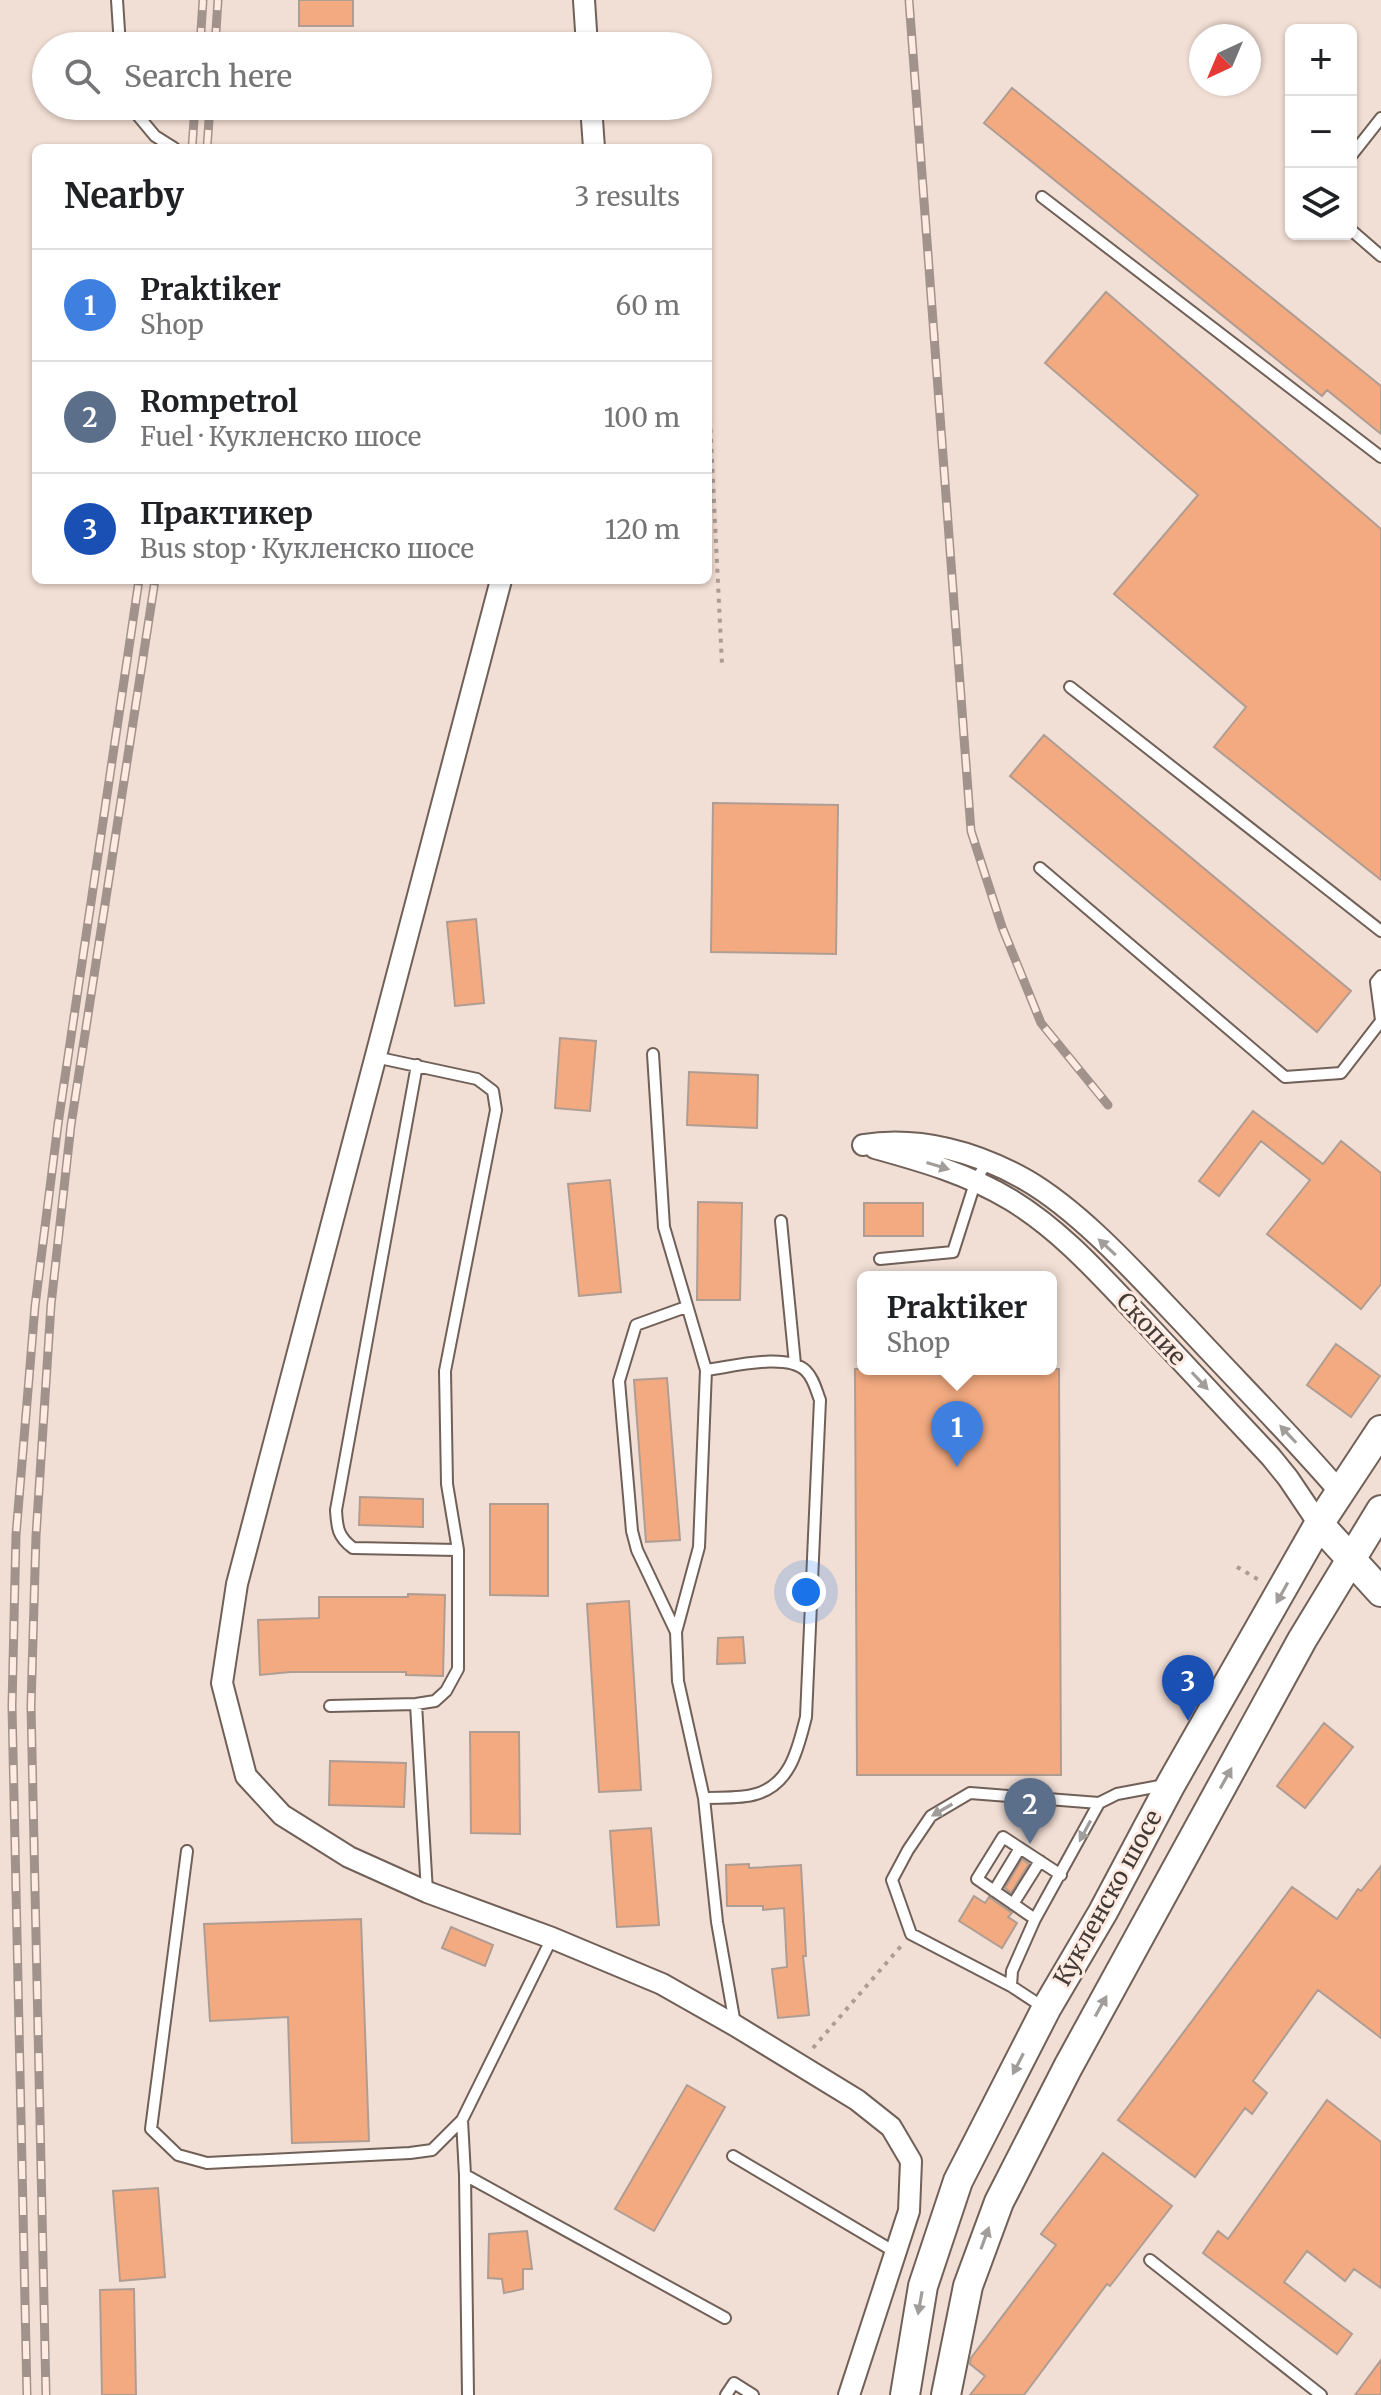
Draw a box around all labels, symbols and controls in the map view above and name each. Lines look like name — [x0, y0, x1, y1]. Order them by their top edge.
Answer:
north arrow — [1189, 24, 1261, 96]
map controls — [1285, 24, 1357, 240]
button: + — [1285, 24, 1357, 96]
search box — [32, 32, 712, 120]
icon: search — [60, 54, 104, 98]
text: Search here — [124, 57, 292, 95]
button: − — [1285, 96, 1357, 168]
button: layers — [1285, 168, 1357, 240]
text: Nearby — [64, 175, 184, 217]
text: 3 results — [575, 180, 680, 213]
text: Praktiker — [140, 270, 281, 308]
text: 1 — [84, 289, 96, 322]
text: 60 m — [616, 289, 680, 322]
text: Shop — [140, 308, 204, 341]
text: Rompetrol — [140, 382, 298, 420]
text: 2 — [82, 401, 98, 434]
text: 100 m — [604, 401, 680, 434]
text: Fuel · Кукленско шосе — [140, 420, 421, 453]
text: Практикер — [140, 494, 313, 532]
text: 3 — [83, 513, 97, 546]
text: 120 m — [605, 513, 680, 546]
text: Bus stop · Кукленско шосе — [140, 532, 474, 565]
one-way arrow — [926, 1160, 950, 1173]
one-way arrow — [1098, 1238, 1117, 1256]
popup — [857, 1271, 1057, 1375]
street label: Скопие — [1110, 1286, 1193, 1372]
text: Praktiker — [887, 1288, 1027, 1326]
text: Shop — [887, 1326, 950, 1359]
one-way arrow — [1191, 1372, 1209, 1391]
pin: 1 — [931, 1401, 983, 1467]
one-way arrow — [1279, 1425, 1297, 1444]
your location — [786, 1572, 826, 1612]
one-way arrow — [1275, 1581, 1288, 1604]
pin: 3 — [1162, 1655, 1214, 1721]
one-way arrow — [1219, 1767, 1233, 1789]
pin: 2 — [1004, 1778, 1056, 1844]
one-way arrow — [931, 1803, 953, 1817]
street label: Кукленско шосе — [1046, 1804, 1169, 1991]
one-way arrow — [1078, 1819, 1091, 1842]
one-way arrow — [1094, 1995, 1108, 2017]
one-way arrow — [1011, 2052, 1025, 2075]
one-way arrow — [980, 2226, 992, 2250]
one-way arrow — [913, 2291, 926, 2316]

